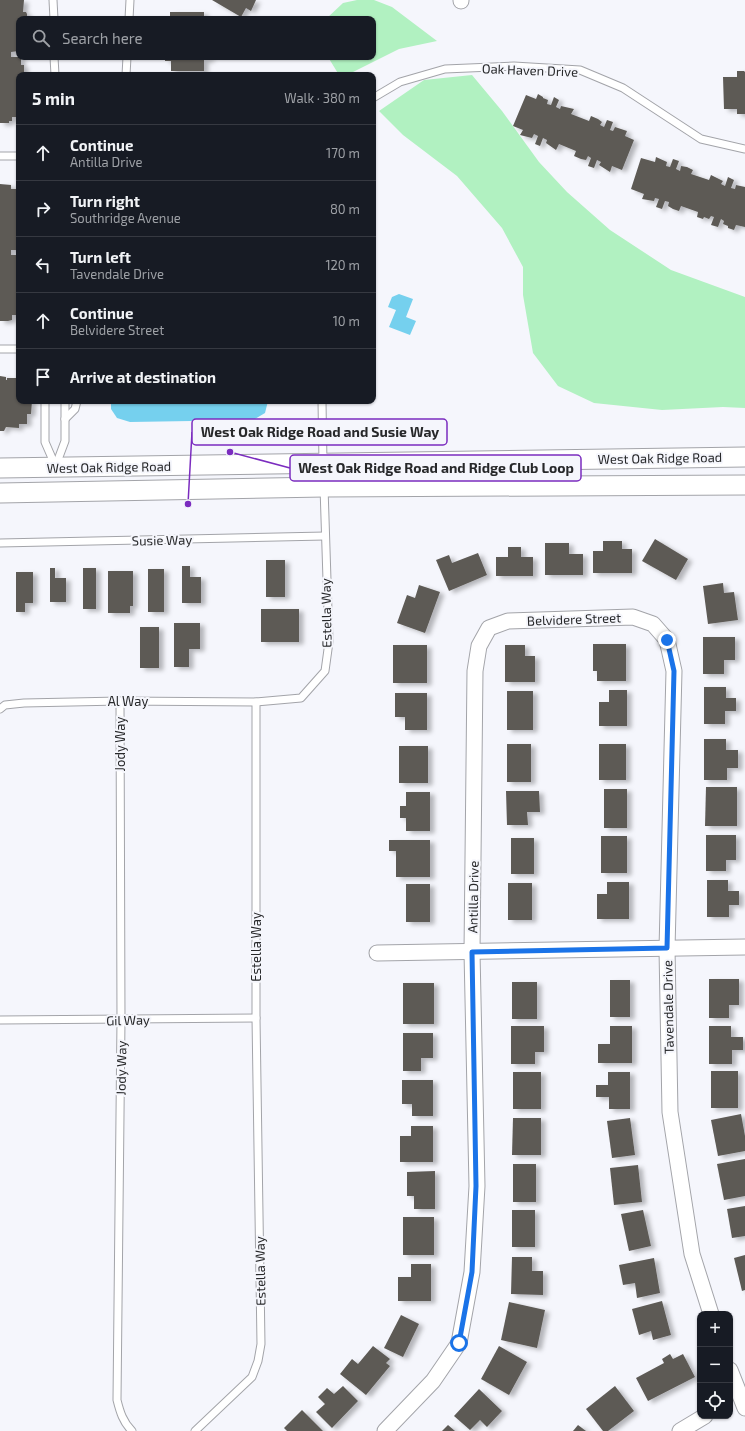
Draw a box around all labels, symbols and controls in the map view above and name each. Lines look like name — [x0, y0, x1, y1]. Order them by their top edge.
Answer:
search box — [16, 16, 376, 60]
icon: search — [30, 27, 52, 49]
text: Search here — [62, 29, 143, 47]
street label: Oak Haven Drive — [482, 60, 578, 80]
text: 5 min — [32, 88, 75, 108]
text: Walk · 380 m — [284, 90, 360, 106]
text: Continue — [70, 136, 133, 154]
icon: ahead — [32, 142, 54, 164]
text: 170 m — [326, 145, 360, 161]
text: Antilla Drive — [70, 154, 142, 170]
text: Turn right — [70, 192, 140, 210]
icon: right — [32, 198, 54, 220]
text: 80 m — [330, 201, 360, 217]
text: Southridge Avenue — [70, 210, 181, 226]
text: Turn left — [70, 248, 131, 266]
icon: left — [32, 254, 54, 276]
text: 120 m — [325, 257, 360, 273]
text: Tavendale Drive — [70, 266, 164, 282]
text: Continue — [70, 304, 133, 322]
icon: ahead — [32, 310, 54, 332]
text: 10 m — [333, 313, 360, 329]
text: Belvidere Street — [70, 322, 164, 338]
icon: arrive — [32, 366, 54, 388]
text: Arrive at destination — [70, 368, 216, 386]
callout: West Oak Ridge Road and Susie Way — [192, 419, 447, 445]
text: West Oak Ridge Road and Susie Way — [201, 423, 439, 440]
street label: West Oak Ridge Road — [598, 449, 722, 467]
callout: West Oak Ridge Road and Ridge Club Loop — [290, 455, 581, 481]
street label: West Oak Ridge Road — [47, 458, 171, 476]
text: West Oak Ridge Road and Ridge Club Loop — [298, 459, 574, 476]
street label: Susie Way — [132, 531, 192, 549]
street label: Estella Way — [317, 578, 335, 648]
street label: Belvidere Street — [527, 609, 621, 629]
route end — [658, 631, 676, 649]
street label: Al Way — [108, 693, 148, 709]
street label: Jody Way — [112, 717, 128, 771]
street label: Antilla Drive — [464, 861, 482, 933]
street label: Estella Way — [248, 912, 264, 982]
street label: Tavendale Drive — [659, 960, 677, 1054]
street label: Gil Way — [106, 1012, 150, 1028]
street label: Jody Way — [113, 1040, 129, 1096]
street label: Estella Way — [251, 1236, 269, 1306]
map controls — [697, 1311, 733, 1419]
button: + — [697, 1311, 733, 1347]
route start — [450, 1334, 468, 1352]
button: − — [697, 1347, 733, 1383]
button: locate — [697, 1383, 733, 1419]

